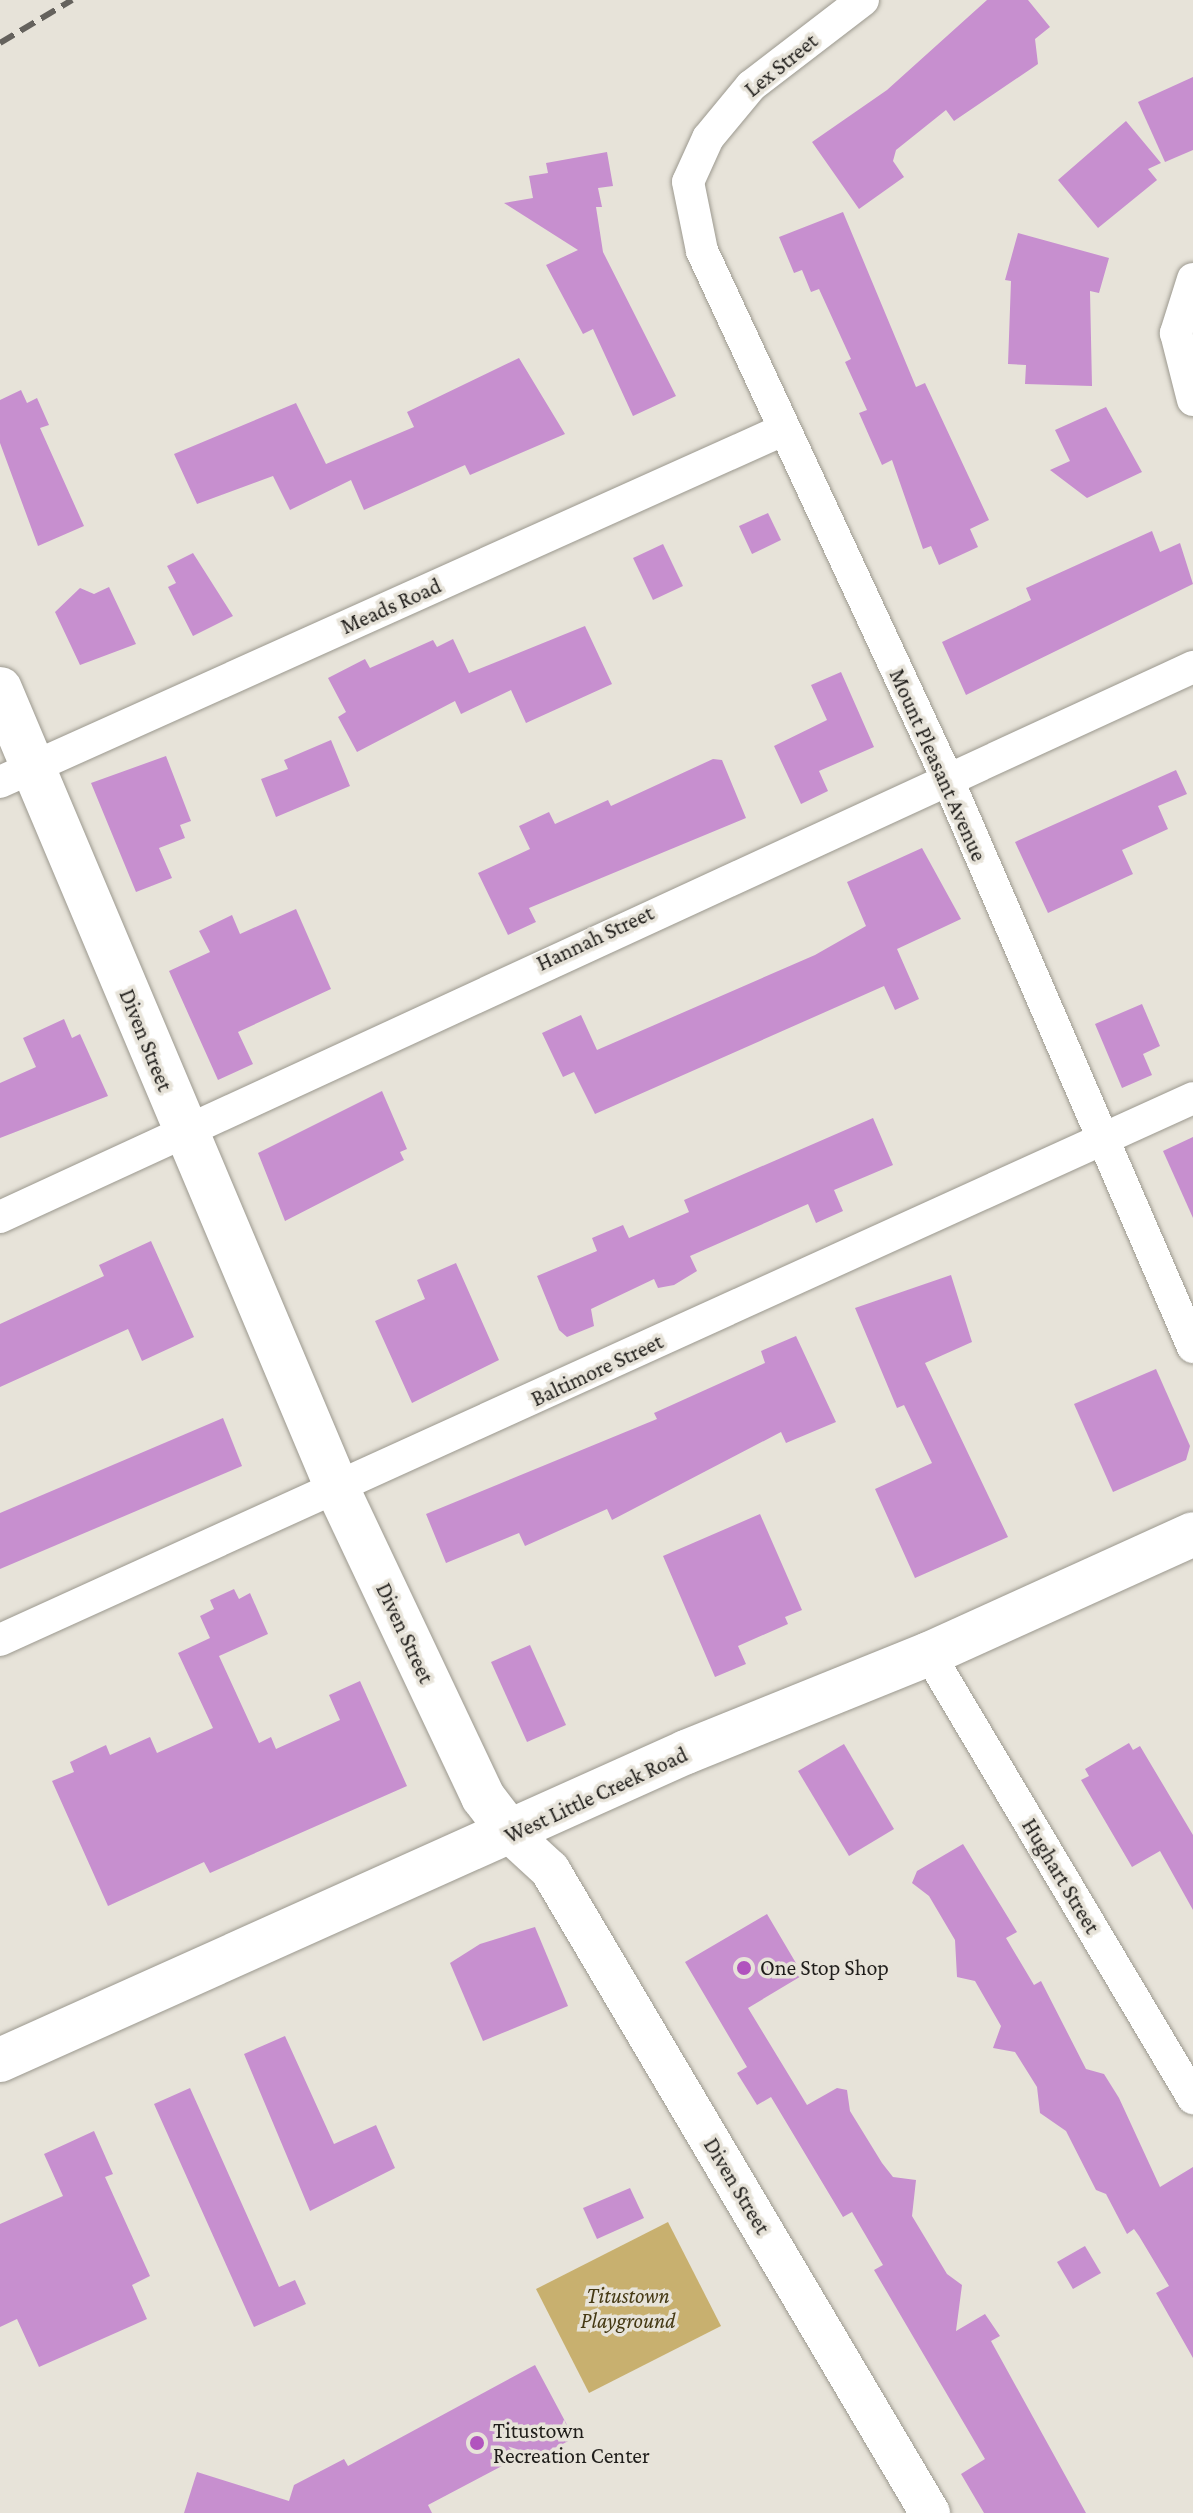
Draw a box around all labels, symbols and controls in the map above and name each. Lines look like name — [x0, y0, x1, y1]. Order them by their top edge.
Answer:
street label: Lex Street — [739, 28, 823, 102]
street label: Meads Road — [337, 572, 445, 640]
street label: Mount Pleasant Avenue — [884, 665, 992, 865]
street label: Hannah Street — [532, 899, 658, 977]
street label: Diven Street — [114, 985, 178, 1095]
street label: Baltimore Street — [527, 1328, 667, 1412]
street label: Diven Street — [370, 1579, 440, 1687]
street label: West Little Creek Road — [500, 1741, 692, 1849]
street label: Hughart Street — [1016, 1814, 1106, 1938]
place label: One Stop Shop — [760, 1955, 889, 1981]
marker: One Stop Shop — [735, 1959, 753, 1977]
street label: Diven Street — [698, 2133, 776, 2239]
park label: Titustown Playground — [581, 2282, 675, 2334]
place label: Titustown Recreation Center — [493, 2417, 650, 2468]
marker: Titustown Recreation Center — [468, 2434, 486, 2452]

